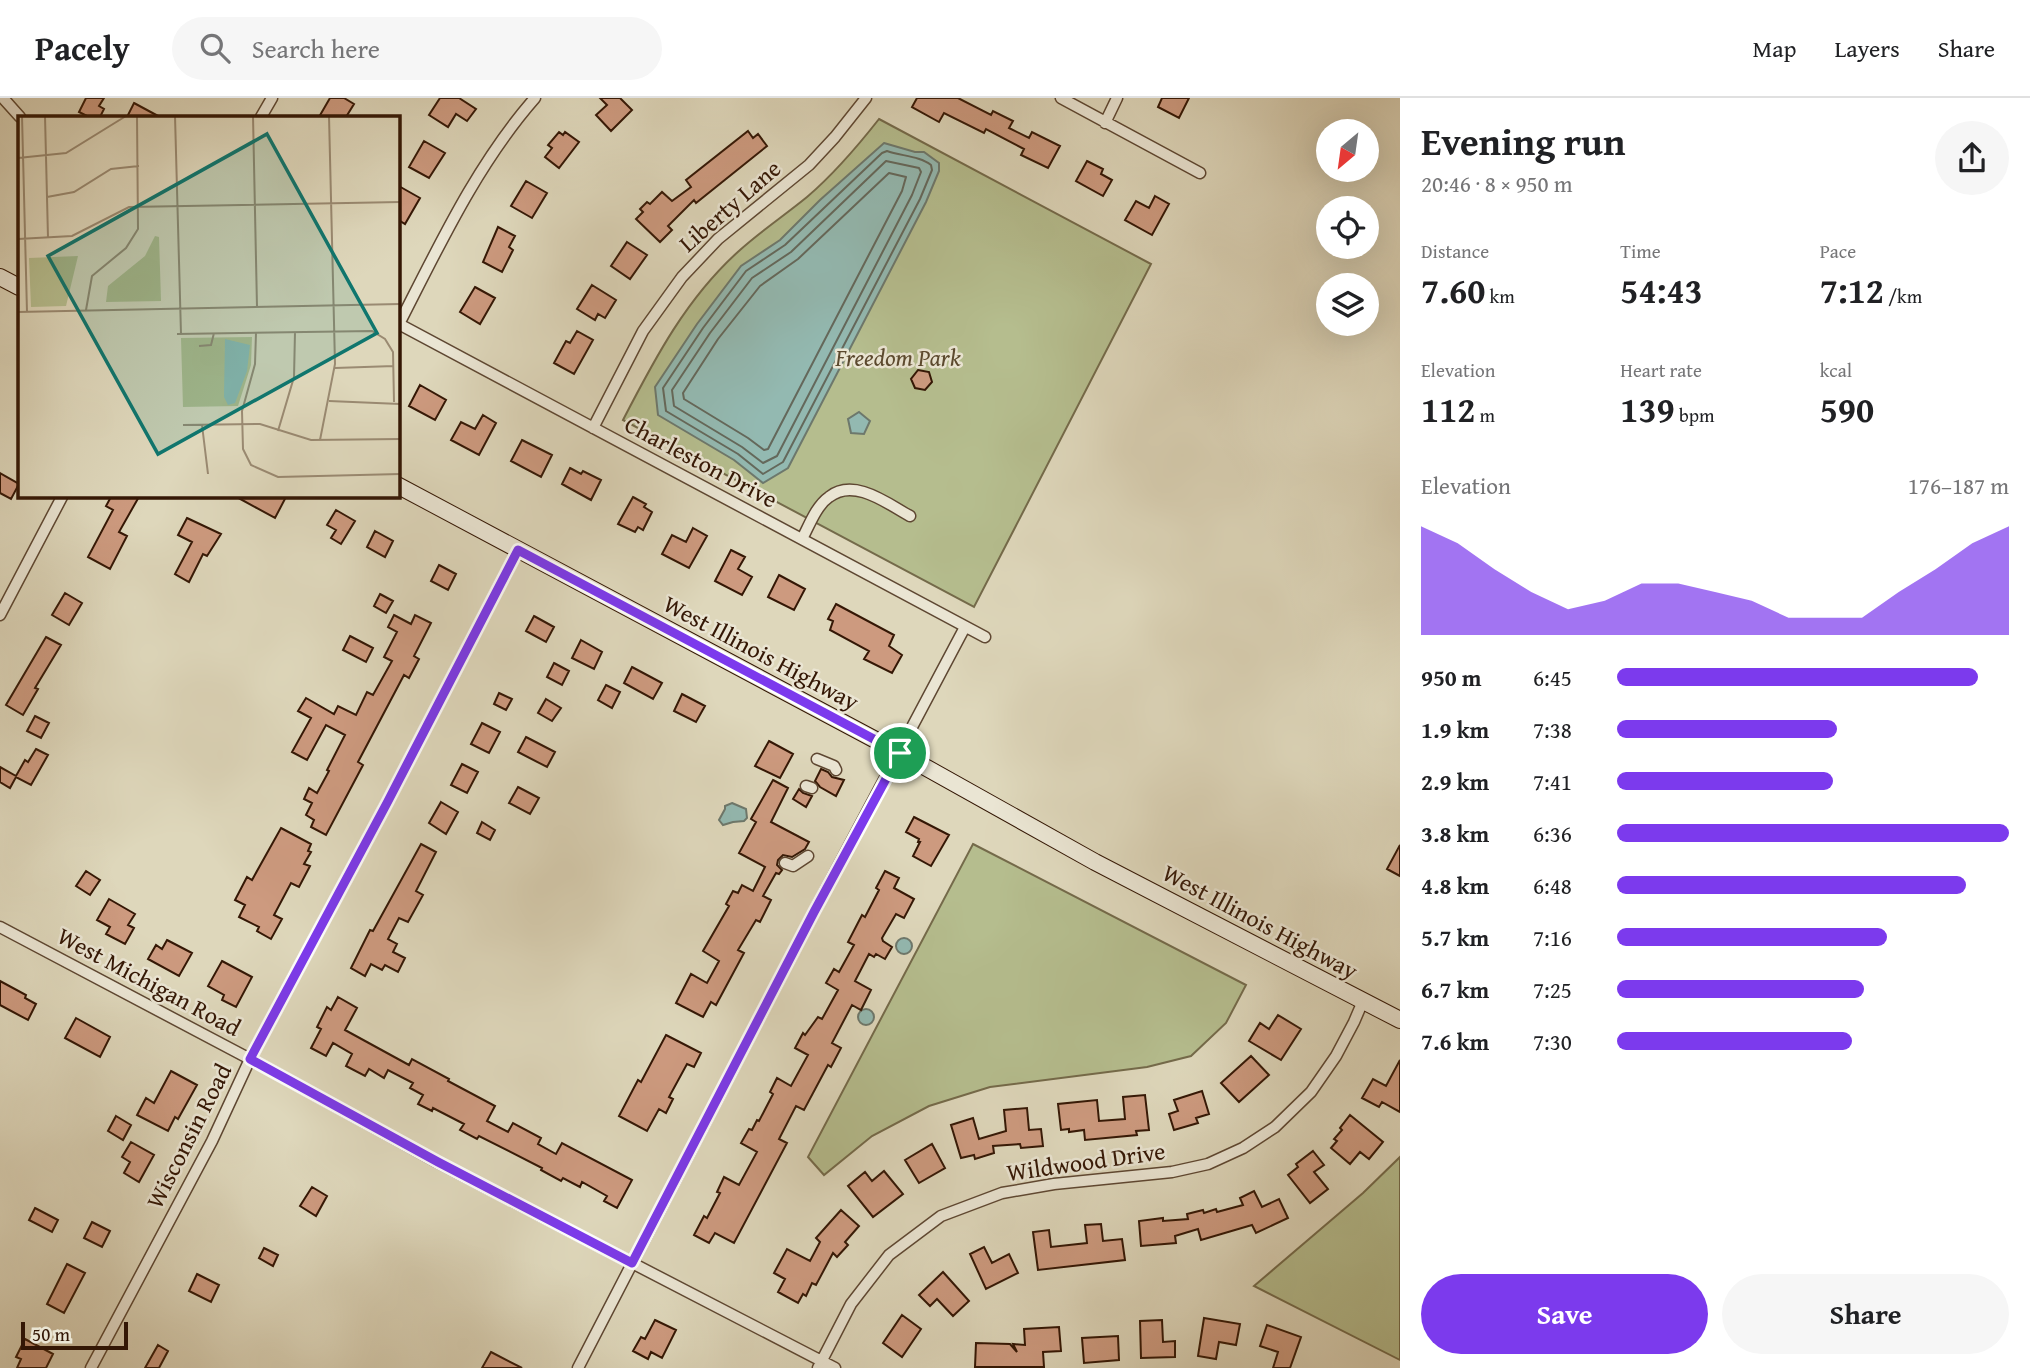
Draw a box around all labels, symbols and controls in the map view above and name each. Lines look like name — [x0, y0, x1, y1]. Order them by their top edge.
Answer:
search box — [172, 17, 662, 80]
text: Pacely — [35, 24, 130, 72]
icon: search — [196, 29, 234, 67]
text: Search here — [252, 29, 380, 68]
text: Map — [1753, 31, 1796, 66]
text: Layers — [1834, 31, 1900, 66]
text: Share — [1938, 31, 1995, 66]
text: Evening run — [1421, 113, 1625, 169]
inset map — [18, 116, 399, 497]
north arrow — [1316, 119, 1379, 182]
map controls — [1316, 119, 1379, 336]
button: share — [1935, 121, 2009, 195]
street label: Liberty Lane — [671, 151, 789, 260]
text: 20:46 · 8 × 950 m — [1421, 167, 1573, 200]
button: locate — [1316, 196, 1379, 259]
text: Distance — [1421, 237, 1489, 265]
text: Time — [1620, 237, 1661, 265]
text: Pace — [1820, 237, 1856, 265]
text: 7.60 — [1421, 265, 1485, 316]
text: 54:43 — [1620, 265, 1703, 316]
text: 7:12 — [1820, 265, 1884, 316]
button: layers — [1316, 273, 1379, 336]
text: km — [1485, 282, 1515, 310]
text: /km — [1884, 282, 1922, 310]
park label: Freedom Park — [834, 340, 961, 375]
text: Elevation — [1421, 356, 1495, 384]
text: Heart rate — [1620, 356, 1702, 384]
text: kcal — [1820, 356, 1852, 384]
text: 112 — [1421, 384, 1475, 435]
text: 139 — [1620, 384, 1675, 435]
text: 590 — [1820, 384, 1874, 435]
text: m — [1475, 401, 1495, 429]
text: bpm — [1675, 401, 1715, 429]
street label: Charleston Drive — [619, 407, 784, 517]
text: Elevation — [1421, 469, 1511, 502]
text: 176–187 m — [1908, 469, 2009, 502]
street label: West Illinois Highway — [657, 586, 865, 719]
text: 950 m — [1421, 661, 1482, 694]
text: 6:45 — [1533, 661, 1572, 694]
text: 1.9 km — [1421, 713, 1489, 746]
text: 7:38 — [1533, 713, 1572, 746]
pin — [870, 723, 930, 783]
icon: arrive — [881, 734, 919, 772]
text: 2.9 km — [1421, 765, 1489, 798]
text: 7:41 — [1533, 765, 1572, 798]
text: 3.8 km — [1421, 817, 1489, 850]
text: 6:36 — [1533, 817, 1572, 850]
street label: West Illinois Highway — [1156, 855, 1364, 988]
text: 4.8 km — [1421, 869, 1489, 902]
text: 6:48 — [1533, 869, 1572, 902]
street label: West Michigan Road — [51, 918, 247, 1045]
text: 5.7 km — [1421, 921, 1489, 954]
text: 7:16 — [1533, 921, 1572, 954]
text: 6.7 km — [1421, 973, 1489, 1006]
text: 7:25 — [1533, 973, 1572, 1006]
text: 7.6 km — [1421, 1025, 1489, 1058]
text: 7:30 — [1533, 1025, 1572, 1058]
street label: Wisconsin Road — [137, 1057, 240, 1214]
street label: Wildwood Drive — [1004, 1133, 1167, 1190]
button: Save — [1421, 1274, 1708, 1354]
button: Share — [1722, 1274, 2009, 1354]
scale bar — [21, 1319, 128, 1351]
text: 50 m — [32, 1320, 70, 1348]

